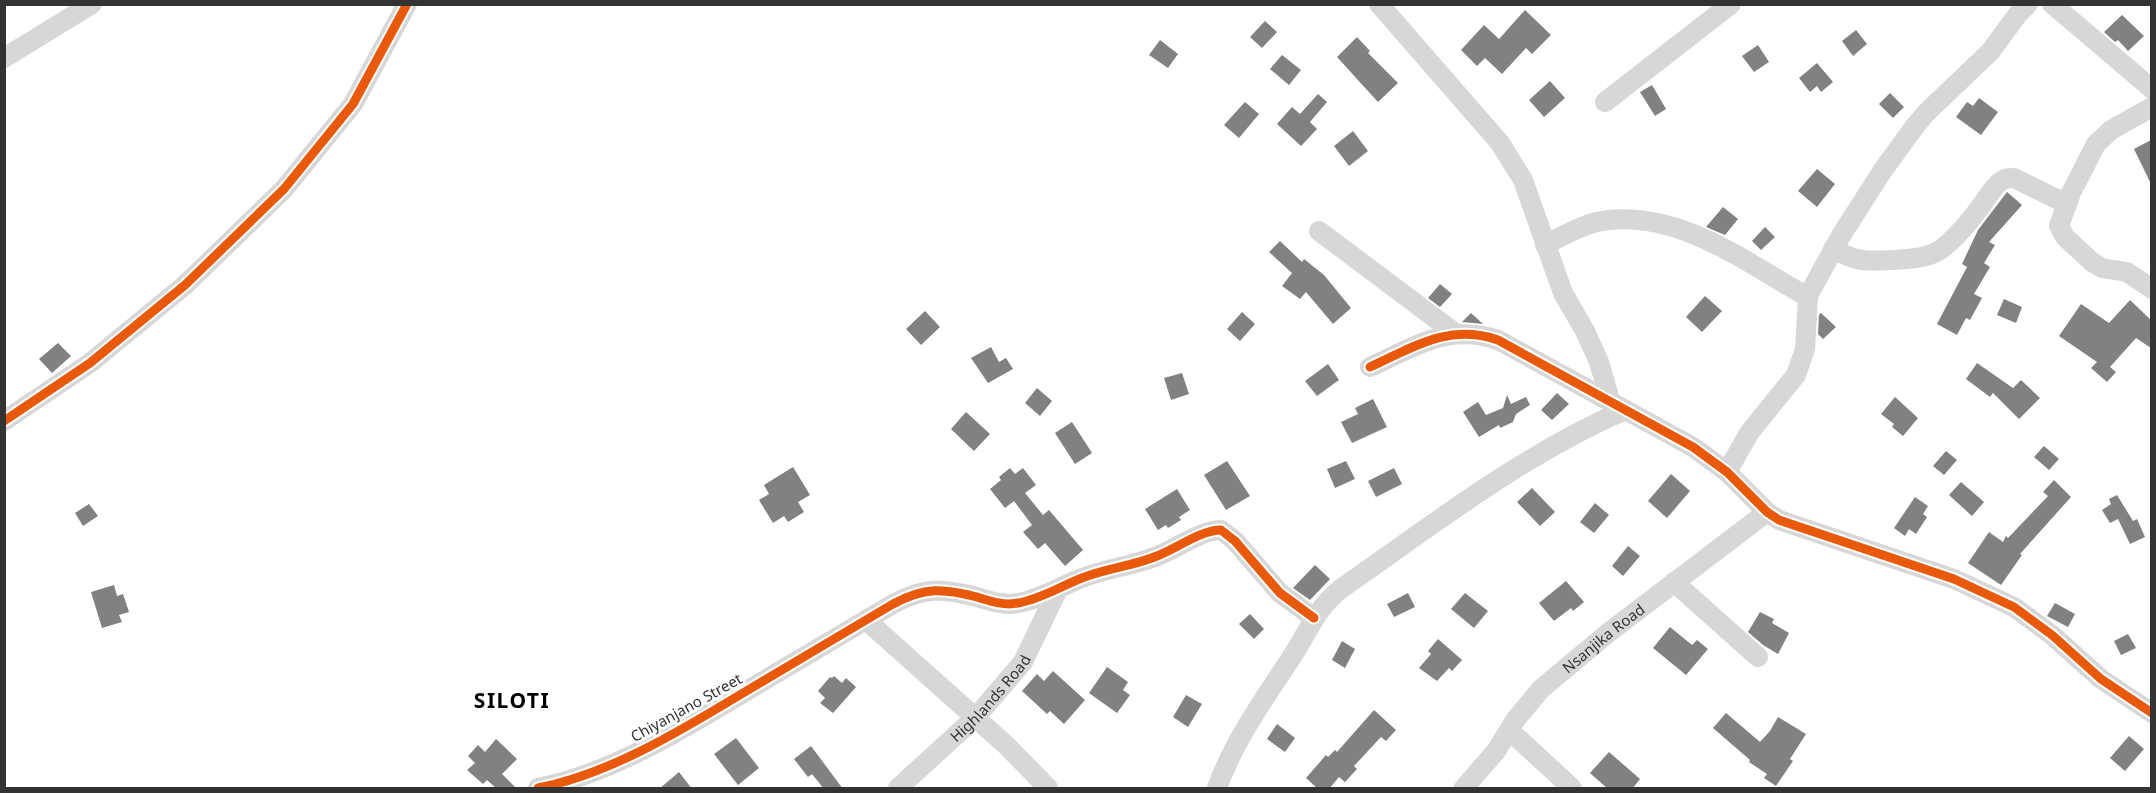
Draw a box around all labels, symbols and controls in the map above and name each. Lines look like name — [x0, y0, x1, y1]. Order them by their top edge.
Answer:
street label: Nsanjika Road — [1558, 599, 1648, 677]
street label: Highlands Road — [945, 651, 1035, 746]
street label: Chiyanjano Street — [627, 668, 746, 746]
district label: SILOTI — [474, 686, 550, 714]

